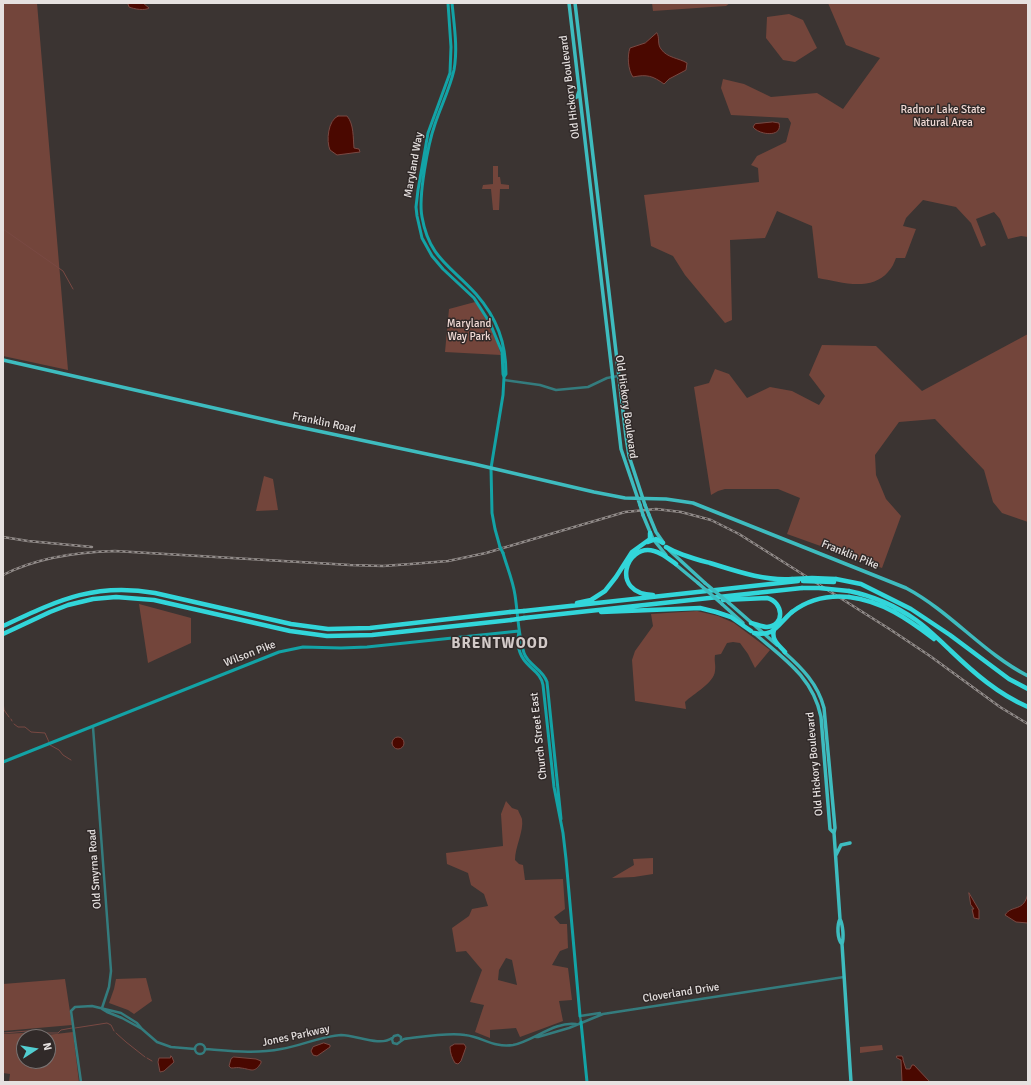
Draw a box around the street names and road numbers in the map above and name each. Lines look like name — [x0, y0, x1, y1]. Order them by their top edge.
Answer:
street label: Old Hickory Boulevard — [557, 34, 583, 140]
street label: Maryland Way — [402, 131, 426, 199]
street label: Old Hickory Boulevard — [612, 354, 640, 460]
street label: Franklin Road — [291, 410, 357, 436]
street label: Franklin Pike — [819, 537, 881, 573]
street label: Wilson Pike — [222, 638, 278, 670]
street label: Church Street East — [528, 692, 550, 780]
street label: Old Hickory Boulevard — [804, 711, 826, 817]
street label: Old Smyrna Road — [86, 829, 104, 909]
street label: Cloverland Drive — [642, 980, 720, 1006]
street label: Jones Parkway — [261, 1022, 331, 1050]

